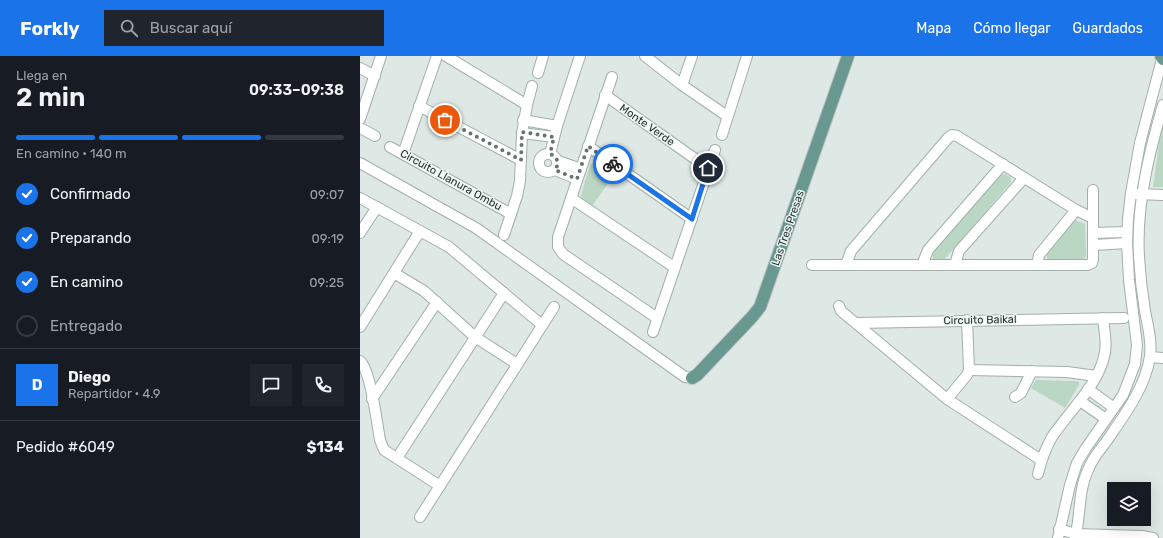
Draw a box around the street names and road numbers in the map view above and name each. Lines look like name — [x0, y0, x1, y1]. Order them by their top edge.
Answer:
street label: Monte Verde — [617, 101, 677, 149]
street label: Circuito Llanura Ombu — [398, 147, 504, 213]
street label: Las Tres Presas — [769, 188, 807, 267]
street label: Circuito Baikal — [943, 313, 1017, 327]

